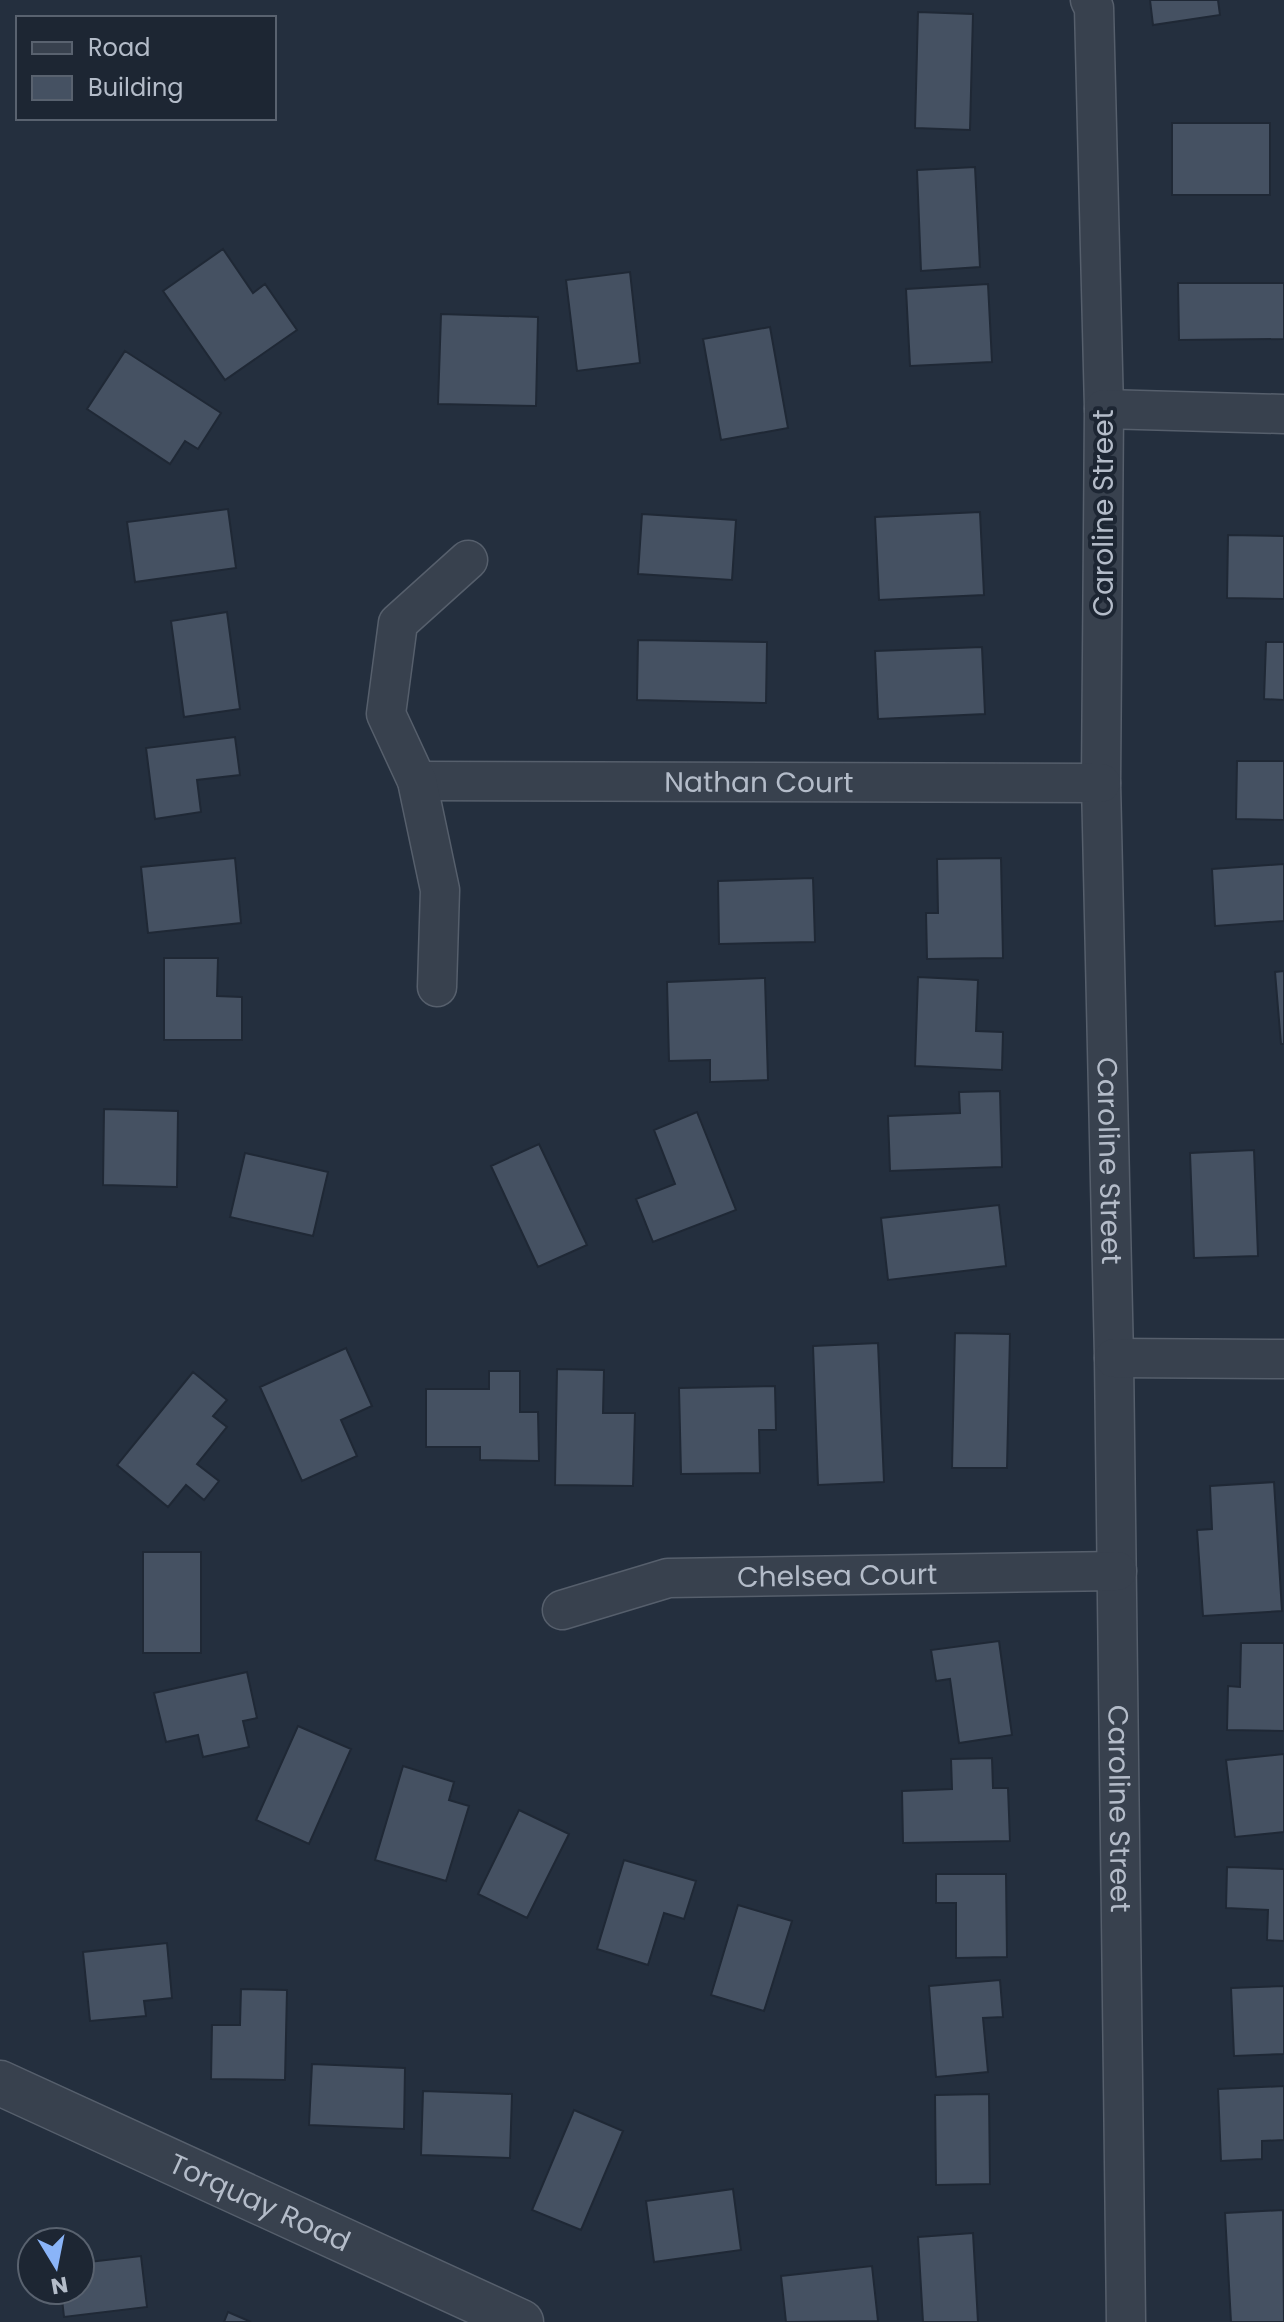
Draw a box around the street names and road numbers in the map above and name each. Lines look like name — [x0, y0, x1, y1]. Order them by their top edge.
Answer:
street label: Caroline Street — [1084, 409, 1123, 617]
street label: Nathan Court — [664, 762, 854, 802]
street label: Caroline Street — [1088, 1057, 1131, 1265]
street label: Chelsea Court — [737, 1554, 938, 1596]
street label: Caroline Street — [1099, 1705, 1140, 1913]
street label: Torquay Road — [163, 2144, 357, 2261]

